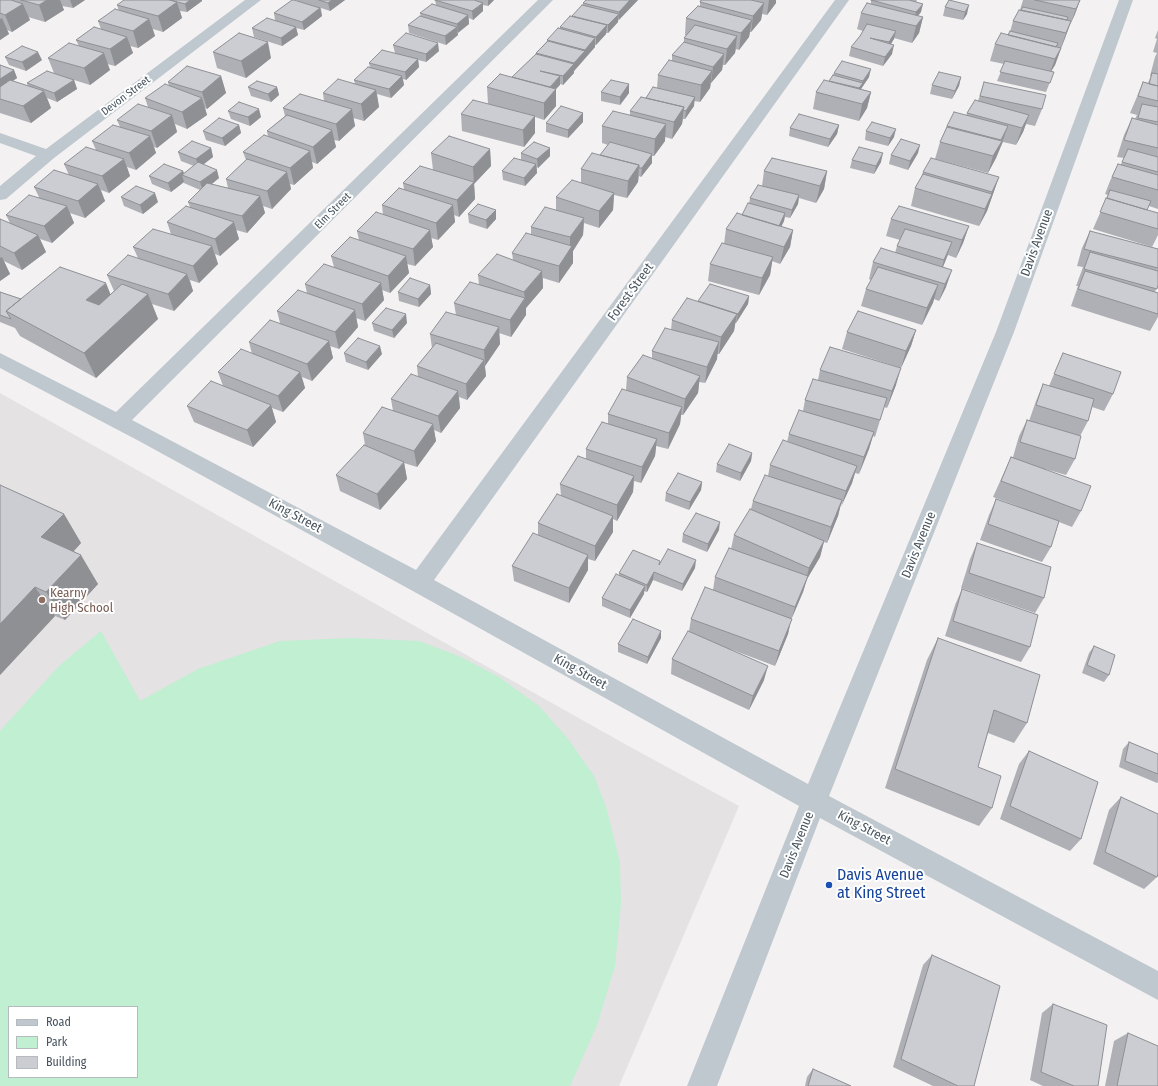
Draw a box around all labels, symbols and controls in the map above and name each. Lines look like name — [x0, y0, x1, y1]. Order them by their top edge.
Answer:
street label: Devon Street — [99, 73, 153, 119]
street label: Elm Street — [312, 190, 354, 232]
street label: Davis Avenue — [1018, 207, 1056, 279]
street label: Forest Street — [605, 260, 657, 324]
street label: King Street — [266, 495, 324, 537]
street label: Davis Avenue — [899, 509, 939, 581]
place label: Kearny High School — [50, 585, 113, 616]
marker: Kearny High School — [37, 595, 47, 605]
street label: King Street — [551, 651, 609, 693]
street label: King Street — [835, 807, 893, 849]
street label: Davis Avenue — [777, 809, 817, 881]
place label: Davis Avenue at King Street — [837, 866, 925, 904]
marker: Davis Avenue at King Street — [824, 880, 834, 890]
legend — [8, 1006, 138, 1078]
text: Road — [46, 1015, 71, 1029]
text: Park — [46, 1035, 67, 1049]
text: Building — [46, 1055, 86, 1069]

